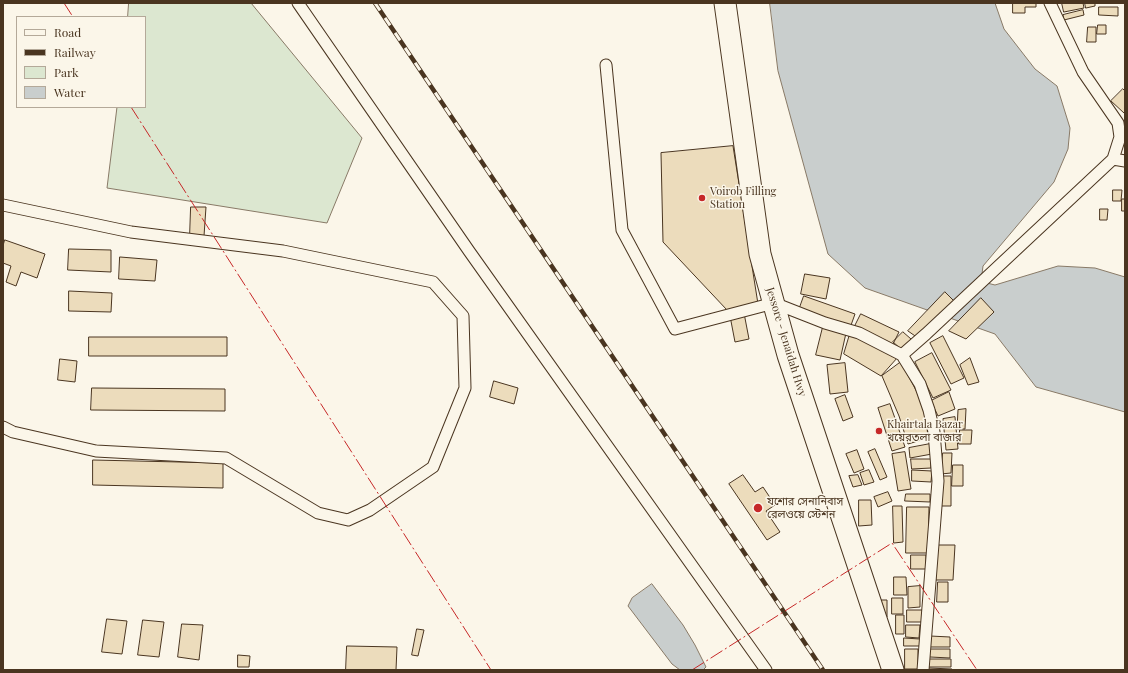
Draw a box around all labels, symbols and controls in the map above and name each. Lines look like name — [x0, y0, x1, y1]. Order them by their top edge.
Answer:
legend — [16, 16, 146, 108]
text: Road — [54, 24, 81, 40]
text: Railway — [54, 44, 96, 60]
text: Park — [54, 64, 79, 80]
text: Water — [54, 84, 86, 100]
place label: Voirob Filling Station — [710, 185, 776, 211]
marker: Voirob Filling Station — [697, 193, 707, 203]
street label: Jessore - Jenaidah Hwy — [763, 286, 809, 398]
place label: Khairtala Bazar খয়েরতলা বাজার — [887, 418, 963, 444]
marker: Khairtala Bazar খয়েরতলা বাজার — [874, 426, 884, 436]
place label: যশোর সেনানিবাস রেলওয়ে স্টেশন — [767, 495, 843, 521]
marker: যশোর সেনানিবাস রেলওয়ে স্টেশন — [752, 502, 764, 514]

